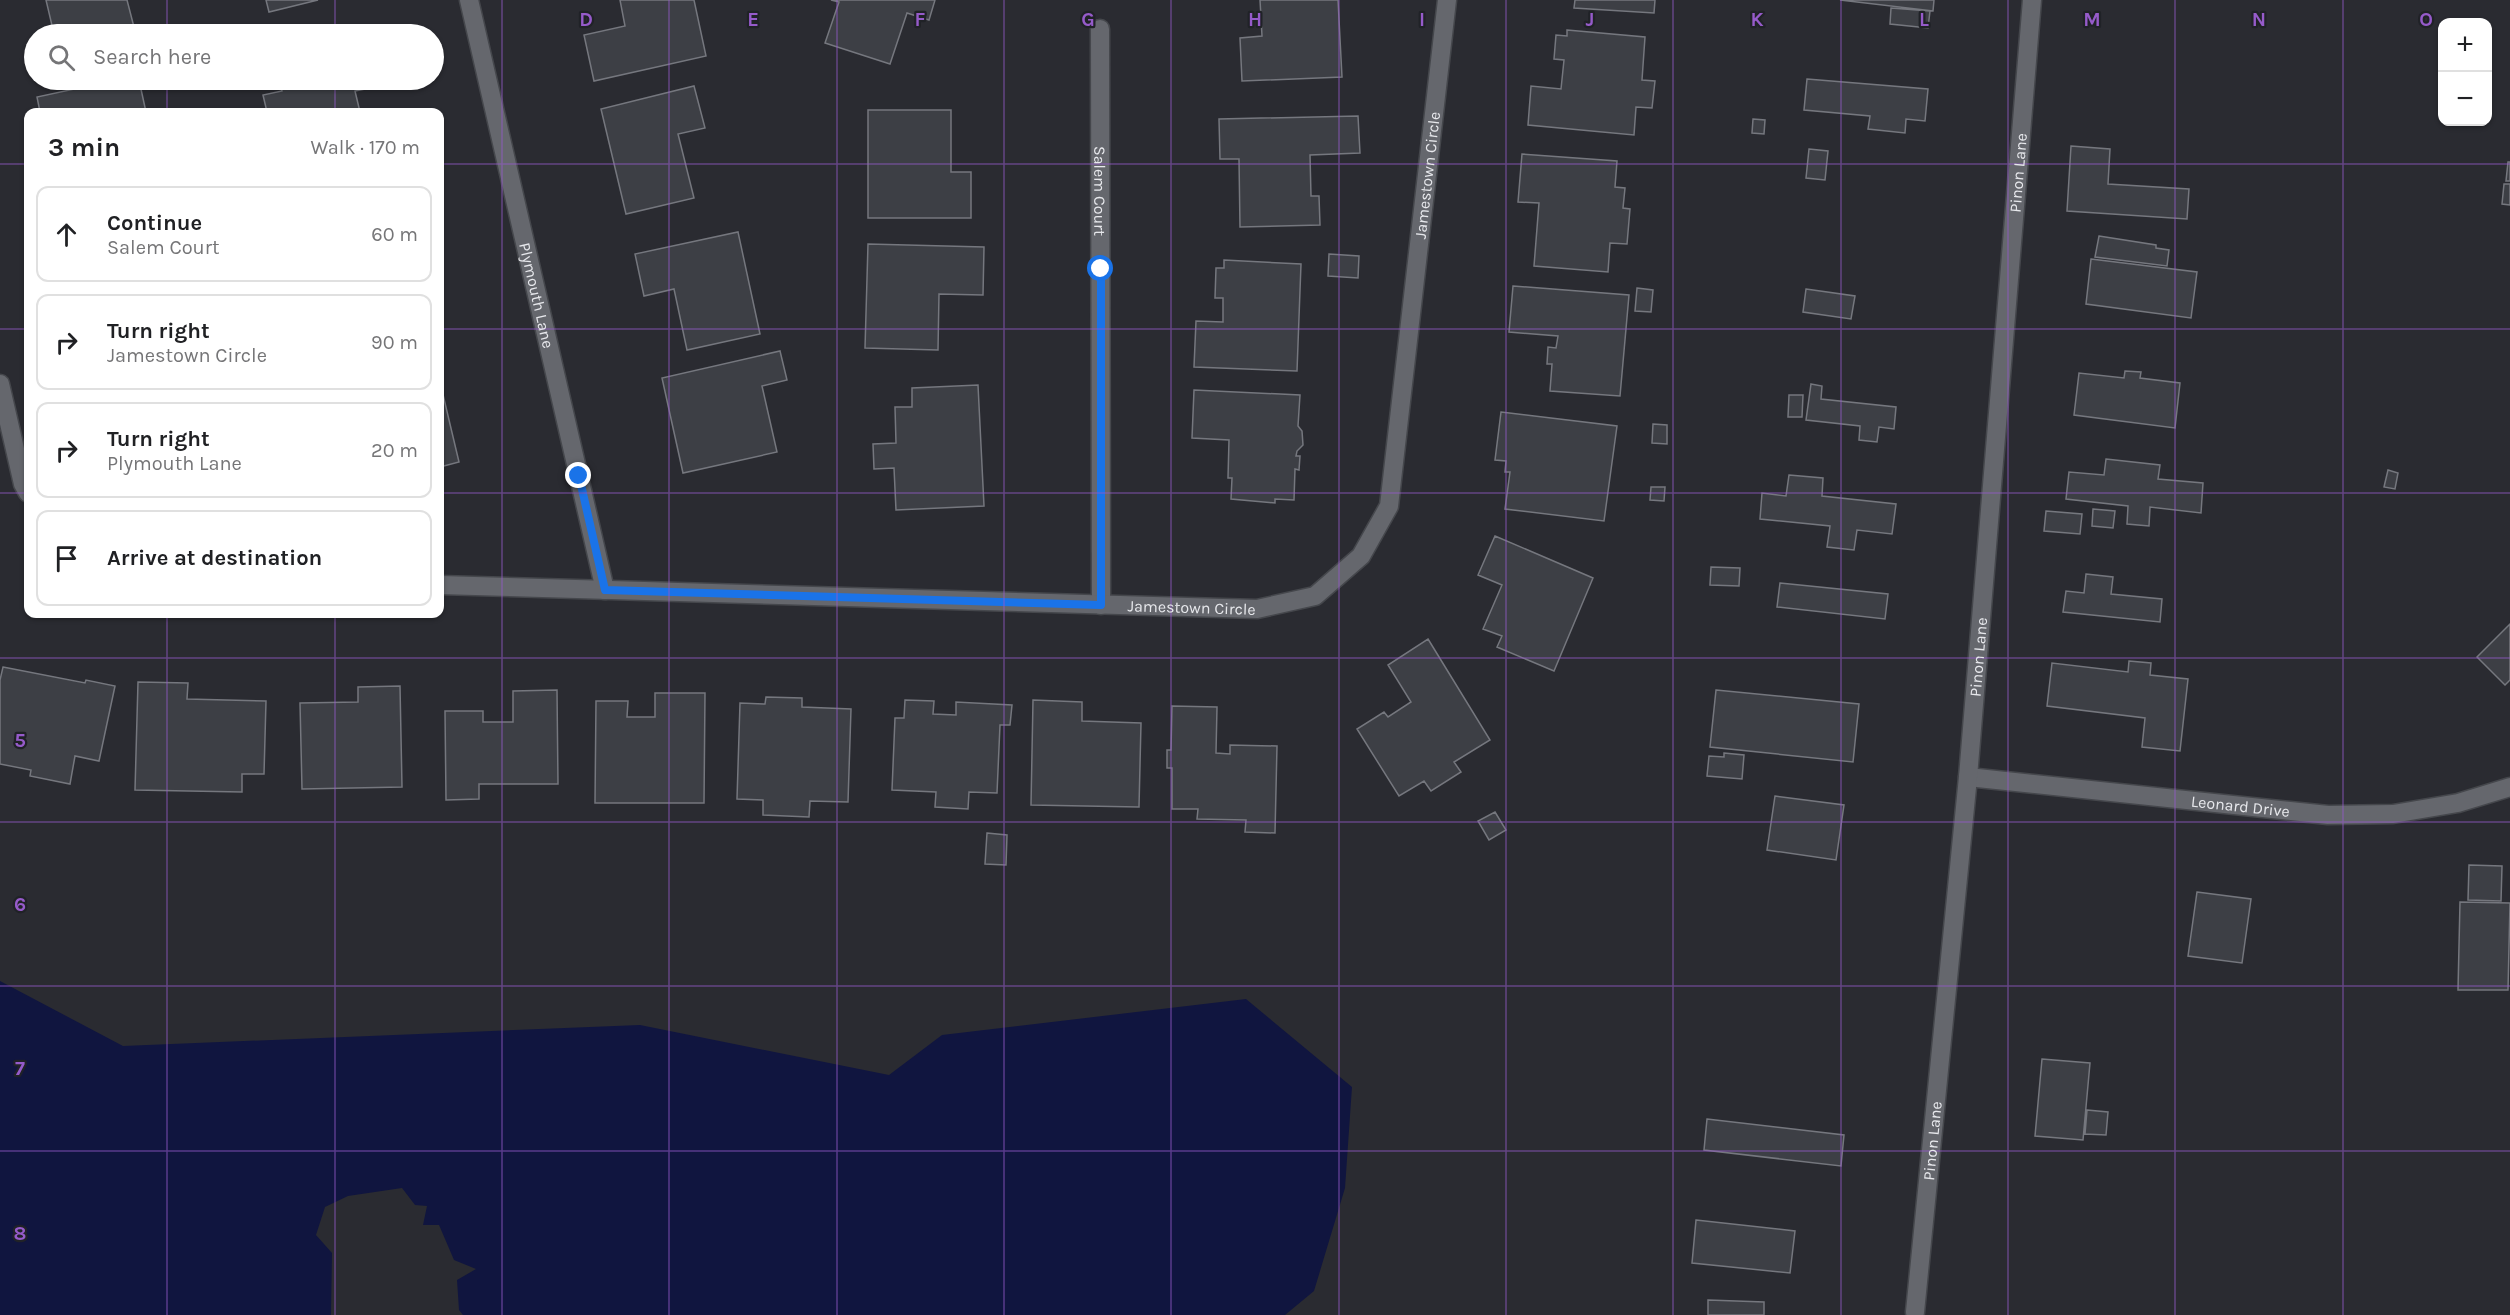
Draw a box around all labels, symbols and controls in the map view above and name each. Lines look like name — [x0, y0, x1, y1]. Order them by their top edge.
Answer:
text: D — [579, 8, 593, 31]
text: E — [747, 8, 759, 31]
text: F — [915, 8, 926, 31]
text: G — [1081, 8, 1095, 31]
text: H — [1248, 8, 1262, 31]
text: I — [1419, 8, 1425, 31]
text: J — [1586, 8, 1594, 31]
text: K — [1750, 8, 1764, 31]
text: L — [1919, 8, 1929, 31]
text: M — [2083, 8, 2101, 31]
text: N — [2252, 8, 2266, 31]
text: O — [2419, 8, 2433, 31]
map controls — [2438, 18, 2492, 126]
button: + — [2438, 18, 2492, 72]
search box — [24, 24, 444, 90]
icon: search — [45, 41, 78, 74]
text: Search here — [93, 44, 211, 70]
button: − — [2438, 72, 2492, 126]
street label: Jamestown Circle — [1411, 111, 1444, 240]
text: 3 min — [48, 132, 120, 163]
street label: Pinon Lane — [2006, 132, 2031, 213]
text: Walk · 170 m — [310, 136, 420, 159]
street label: Salem Court — [1090, 146, 1109, 236]
text: Continue — [107, 210, 202, 236]
icon: ahead — [50, 218, 83, 251]
text: 60 m — [371, 223, 418, 246]
text: Salem Court — [107, 236, 219, 259]
street label: Plymouth Lane — [515, 241, 558, 350]
route start — [1087, 255, 1113, 281]
text: Turn right — [107, 318, 210, 344]
icon: right — [50, 326, 83, 359]
text: 90 m — [371, 331, 418, 354]
text: Jamestown Circle — [107, 344, 267, 367]
text: Turn right — [107, 426, 210, 452]
icon: right — [50, 434, 83, 467]
text: 20 m — [371, 439, 418, 462]
text: Plymouth Lane — [107, 452, 242, 475]
route end — [565, 462, 591, 488]
icon: arrive — [50, 542, 83, 575]
text: Arrive at destination — [107, 545, 322, 571]
street label: Jamestown Circle — [1127, 596, 1256, 619]
street label: Pinon Lane — [1966, 617, 1991, 698]
text: 5 — [14, 729, 26, 752]
street label: Leonard Drive — [2190, 792, 2291, 821]
text: 6 — [14, 893, 26, 916]
text: 7 — [15, 1057, 25, 1080]
street label: Pinon Lane — [1919, 1100, 1946, 1181]
text: 8 — [14, 1222, 26, 1245]

